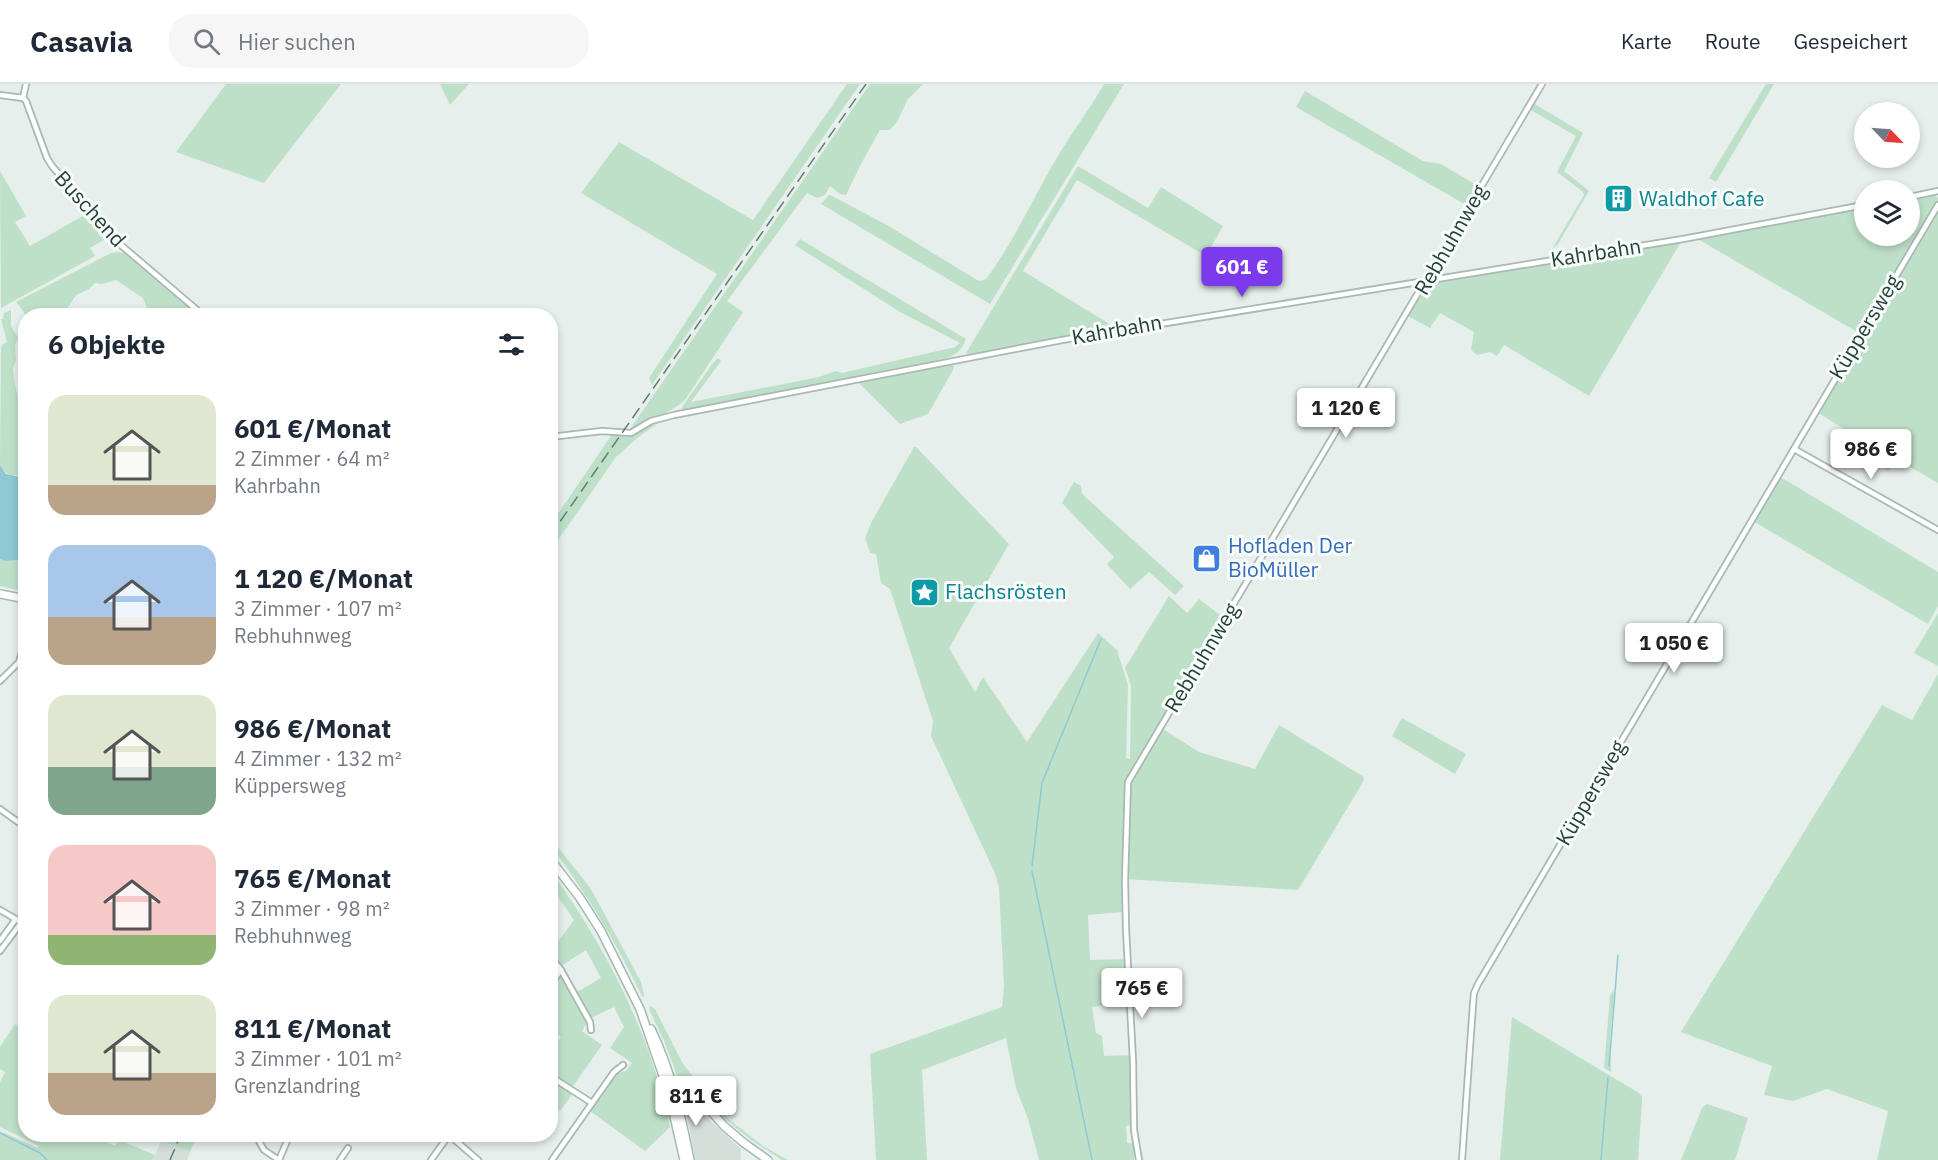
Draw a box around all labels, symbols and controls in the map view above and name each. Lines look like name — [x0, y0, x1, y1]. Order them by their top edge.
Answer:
search box — [169, 14, 589, 68]
text: Casavia — [30, 23, 133, 60]
icon: search — [190, 25, 223, 58]
text: Hier suchen — [238, 27, 356, 56]
text: Karte — [1621, 27, 1672, 55]
text: Route — [1705, 27, 1761, 55]
text: Gespeichert — [1794, 27, 1908, 55]
north arrow — [1854, 102, 1920, 168]
map controls — [1854, 102, 1920, 246]
street label: Buschend — [49, 164, 133, 253]
street label: Rebhuhnweg — [1407, 179, 1493, 300]
button: layers — [1854, 180, 1920, 246]
building icon: Waldhof Cafe — [1602, 183, 1634, 215]
place label: Waldhof Cafe — [1639, 184, 1764, 212]
street label: Kahrbahn — [1549, 231, 1643, 273]
pin: 601 € — [1200, 247, 1284, 298]
text: 601 € — [1215, 253, 1269, 280]
street label: Küppersweg — [1822, 269, 1906, 384]
street label: Kahrbahn — [1070, 307, 1164, 351]
text: 6 Objekte — [48, 327, 165, 361]
icon: filters — [495, 328, 528, 361]
pin: 1 120 € — [1291, 388, 1401, 439]
text: 1 120 € — [1311, 394, 1381, 421]
text: 601 €/Monat — [234, 411, 391, 445]
icon: home — [96, 419, 168, 491]
pin: 986 € — [1829, 429, 1913, 480]
text: 986 € — [1844, 435, 1898, 462]
text: 2 Zimmer · 64 m² — [234, 445, 390, 472]
text: Kahrbahn — [234, 472, 321, 499]
place label: Hofladen Der BioMüller — [1228, 531, 1352, 583]
shop icon: Hofladen Der BioMüller — [1191, 542, 1223, 574]
text: 1 120 €/Monat — [234, 561, 413, 595]
icon: home — [96, 569, 168, 641]
place icon: Flachsrösten — [908, 576, 940, 608]
place label: Flachsrösten — [945, 577, 1067, 605]
text: 3 Zimmer · 107 m² — [234, 595, 402, 622]
street label: Rebhuhnweg — [1157, 598, 1245, 717]
text: Rebhuhnweg — [234, 622, 351, 649]
pin: 1 050 € — [1619, 623, 1729, 674]
text: 1 050 € — [1639, 629, 1709, 656]
text: 986 €/Monat — [234, 711, 391, 745]
icon: home — [96, 719, 168, 791]
street label: Küppersweg — [1549, 735, 1632, 850]
text: 4 Zimmer · 132 m² — [234, 745, 402, 772]
text: Küppersweg — [234, 772, 346, 799]
text: 765 €/Monat — [234, 861, 391, 895]
icon: home — [96, 869, 168, 941]
text: 3 Zimmer · 98 m² — [234, 895, 390, 922]
text: Rebhuhnweg — [234, 922, 351, 949]
pin: 765 € — [1100, 968, 1184, 1019]
text: 765 € — [1115, 974, 1169, 1001]
text: 811 €/Monat — [234, 1011, 391, 1045]
icon: home — [96, 1019, 168, 1091]
text: 3 Zimmer · 101 m² — [234, 1045, 402, 1072]
text: Grenzlandring — [234, 1072, 360, 1099]
pin: 811 € — [654, 1076, 738, 1127]
text: 811 € — [669, 1082, 723, 1109]

